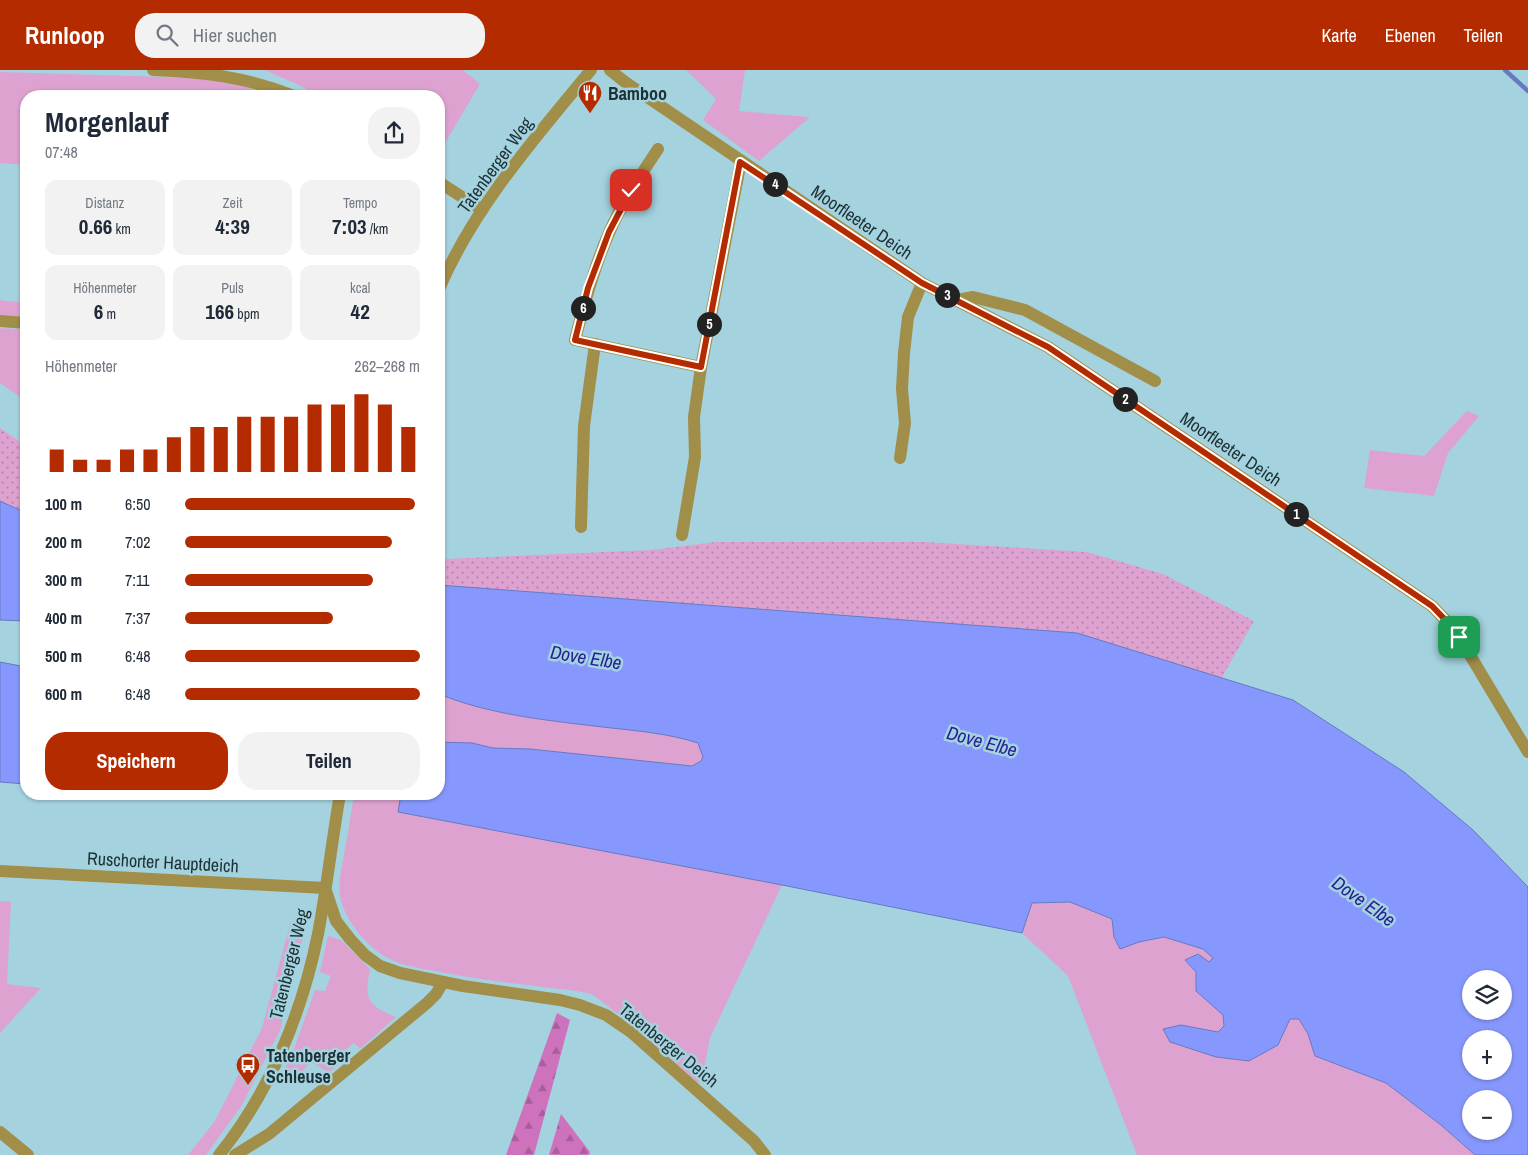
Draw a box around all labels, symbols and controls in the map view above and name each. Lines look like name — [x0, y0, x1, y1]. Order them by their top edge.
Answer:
search box — [135, 13, 485, 58]
text: Runloop — [25, 19, 105, 51]
icon: search — [153, 21, 181, 49]
text: Hier suchen — [193, 22, 277, 48]
text: Karte — [1321, 23, 1357, 48]
text: Ebenen — [1385, 23, 1436, 48]
text: Teilen — [1464, 23, 1503, 48]
restaurant icon: Bamboo — [577, 80, 603, 114]
place label: Bamboo — [608, 81, 667, 106]
text: Morgenlauf — [45, 103, 169, 141]
button: share — [368, 107, 420, 159]
street label: Tatenberger Weg — [452, 111, 539, 218]
text: 07:48 — [45, 141, 78, 163]
pin — [610, 169, 652, 211]
pin: 4 — [762, 172, 788, 196]
text: 4 — [772, 175, 779, 193]
icon: check — [617, 176, 645, 204]
street label: Moorfleeter Deich — [806, 179, 918, 265]
text: Distanz — [85, 194, 124, 212]
text: Zeit — [223, 194, 242, 212]
text: Tempo — [343, 194, 377, 212]
text: 0.66 — [79, 212, 112, 241]
text: 4:39 — [215, 212, 250, 241]
text: 7:03 — [332, 212, 367, 241]
text: km — [112, 220, 131, 238]
text: /km — [367, 220, 388, 238]
text: Höhenmeter — [73, 279, 136, 297]
text: Puls — [221, 279, 244, 297]
text: kcal — [350, 279, 370, 297]
pin: 3 — [934, 282, 960, 308]
text: 3 — [944, 286, 951, 304]
pin: 6 — [570, 296, 596, 320]
text: 6 — [94, 297, 103, 326]
text: 166 — [205, 297, 234, 326]
text: 42 — [351, 297, 370, 326]
text: 6 — [580, 299, 587, 317]
text: m — [103, 305, 116, 323]
text: bpm — [234, 305, 260, 323]
pin: 5 — [696, 312, 722, 336]
text: 5 — [706, 315, 713, 333]
text: Höhenmeter — [45, 355, 117, 377]
text: 262–268 m — [354, 355, 420, 377]
pin: 2 — [1112, 386, 1138, 412]
text: 2 — [1122, 390, 1129, 408]
street label: Moorfleeter Deich — [1175, 406, 1287, 492]
text: 100 m — [45, 493, 82, 515]
text: 6:50 — [125, 493, 151, 515]
pin: 1 — [1284, 502, 1308, 526]
text: 1 — [1293, 505, 1300, 523]
text: 200 m — [45, 531, 82, 553]
text: 7:02 — [125, 531, 151, 553]
text: 300 m — [45, 569, 82, 591]
text: 7:11 — [125, 569, 150, 591]
text: 400 m — [45, 607, 82, 629]
text: 7:37 — [125, 607, 151, 629]
pin — [1438, 616, 1480, 658]
icon: arrive — [1445, 623, 1473, 651]
water label: Dove Elbe — [548, 639, 624, 675]
text: 500 m — [45, 645, 82, 667]
text: 6:48 — [125, 645, 151, 667]
text: 600 m — [45, 683, 82, 705]
text: 6:48 — [125, 683, 151, 705]
water label: Dove Elbe — [944, 719, 1020, 763]
button: Speichern — [45, 732, 228, 790]
button: Teilen — [238, 732, 420, 790]
street label: Ruschorter Hauptdeich — [87, 846, 239, 878]
water label: Dove Elbe — [1327, 870, 1401, 932]
street label: Tatenberger Weg — [263, 905, 315, 1022]
map controls — [1462, 970, 1512, 1140]
button: layers — [1462, 970, 1512, 1020]
street label: Tatenberger Deich — [614, 997, 724, 1093]
button: + — [1462, 1030, 1512, 1080]
place label: Tatenberger Schleuse — [266, 1043, 350, 1089]
bus stop icon: Tatenberger Schleuse — [235, 1052, 261, 1086]
button: − — [1462, 1090, 1512, 1140]

